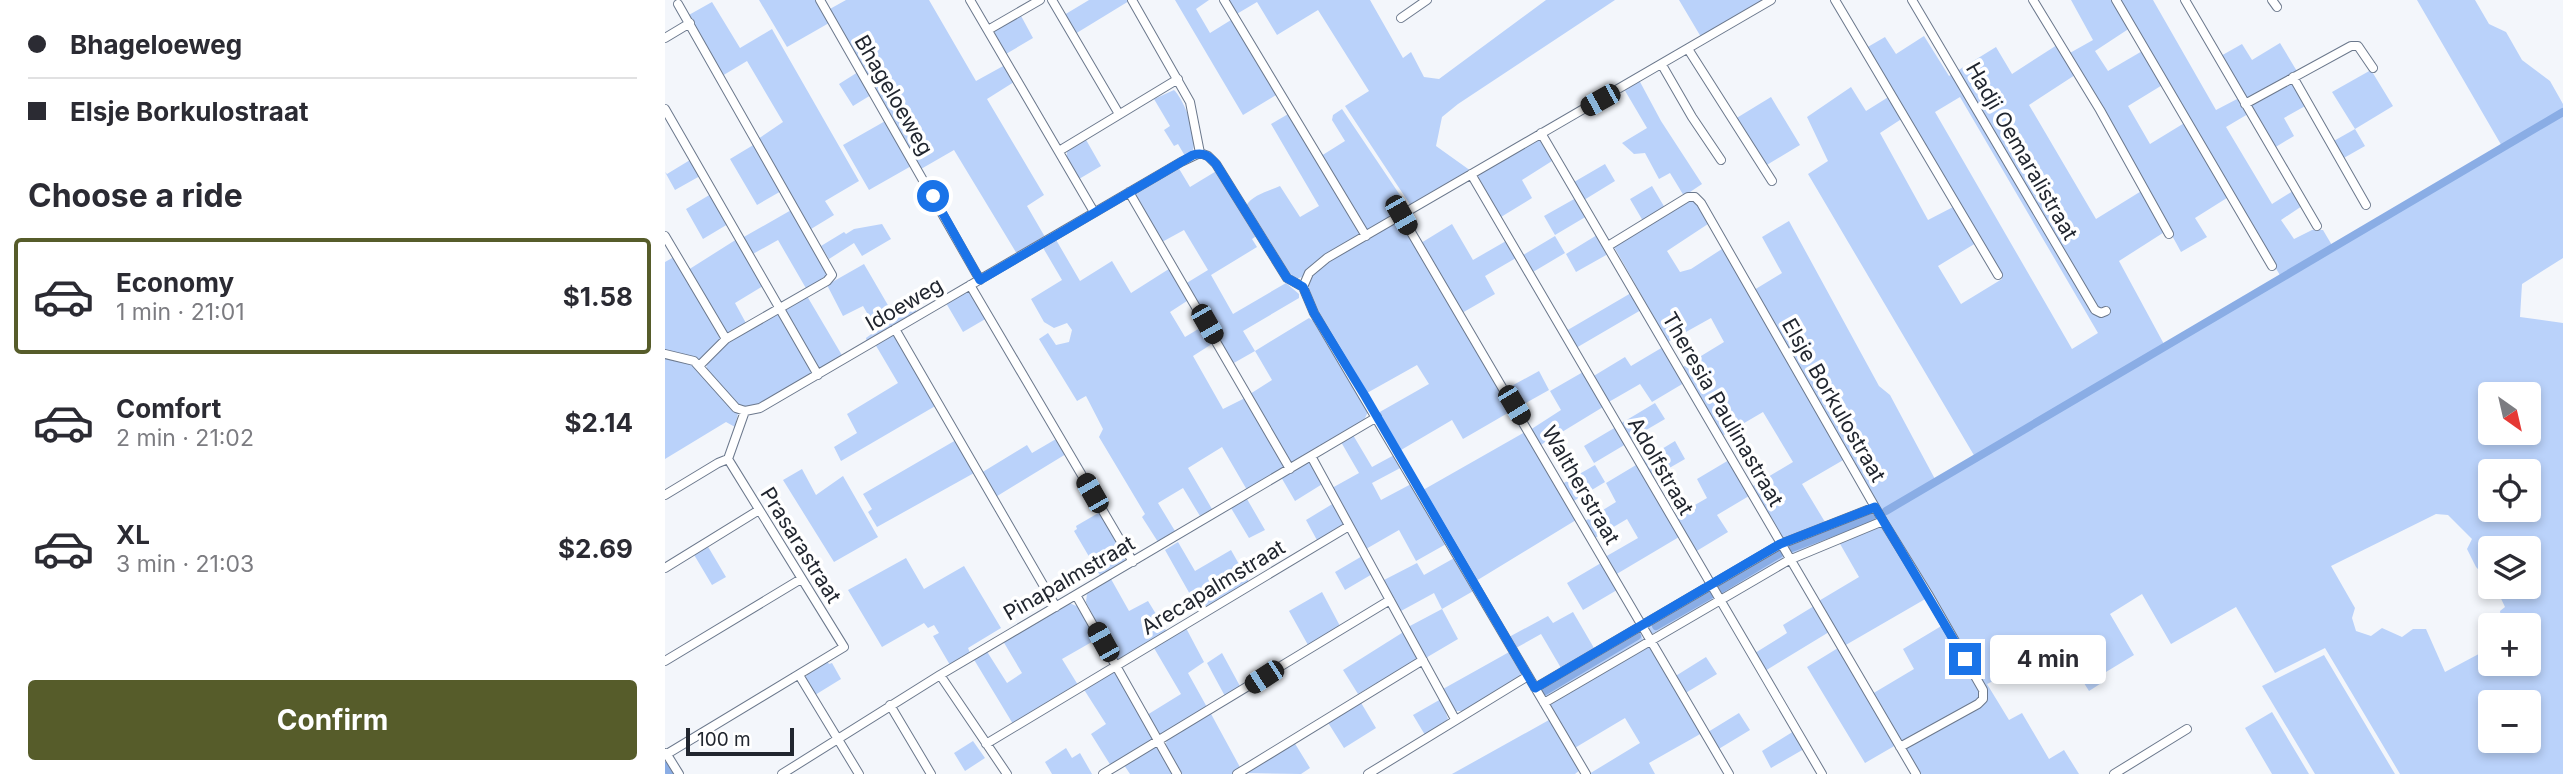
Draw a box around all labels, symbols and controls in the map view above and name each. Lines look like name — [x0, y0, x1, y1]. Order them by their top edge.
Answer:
text: Bhageloeweg — [70, 29, 242, 60]
street label: Bhageloeweg — [850, 30, 938, 160]
street label: Hadji Oemaralistraat — [1961, 58, 2083, 244]
car — [1577, 81, 1624, 119]
text: Elsje Borkulostraat — [70, 96, 309, 127]
text: Choose a ride — [28, 176, 243, 215]
route start — [917, 180, 949, 212]
car — [1382, 192, 1421, 238]
icon: car — [32, 265, 95, 328]
text: Economy — [116, 267, 234, 298]
street label: Idoeweg — [861, 272, 947, 336]
text: $1.58 — [563, 281, 633, 312]
text: 1 min · 21:01 — [116, 298, 245, 326]
car — [1188, 301, 1227, 347]
street label: Theresia Paulinastraat — [1657, 307, 1789, 511]
street label: Elsje Borkulostraat — [1777, 314, 1891, 486]
car — [1495, 382, 1534, 428]
north arrow — [2478, 382, 2541, 444]
map controls — [2478, 382, 2541, 753]
icon: car — [32, 391, 95, 454]
text: Comfort — [116, 393, 221, 424]
text: $2.14 — [564, 407, 633, 438]
street label: Adolfstraat — [1623, 413, 1699, 519]
street label: Waltherstraat — [1537, 421, 1625, 549]
text: 2 min · 21:02 — [116, 424, 254, 452]
button: locate — [2478, 459, 2541, 522]
car — [1073, 470, 1112, 516]
street label: Prasarastraat — [755, 482, 847, 608]
icon: car — [32, 517, 95, 580]
text: XL — [116, 519, 150, 550]
street label: Pinapalmstraat — [999, 530, 1139, 626]
text: $2.69 — [558, 533, 633, 564]
street label: Arecapalmstraat — [1137, 534, 1289, 640]
button: layers — [2478, 536, 2541, 599]
text: 3 min · 21:03 — [116, 550, 254, 578]
button: + — [2478, 613, 2541, 676]
car — [1084, 619, 1123, 665]
callout: 4 min — [1989, 634, 2105, 684]
route end — [1949, 643, 1981, 675]
text: 4 min — [2017, 645, 2079, 673]
car — [1241, 657, 1288, 697]
button: Confirm — [28, 680, 637, 760]
button: − — [2478, 690, 2541, 753]
scale bar — [686, 725, 795, 757]
text: 100 m — [697, 728, 751, 751]

